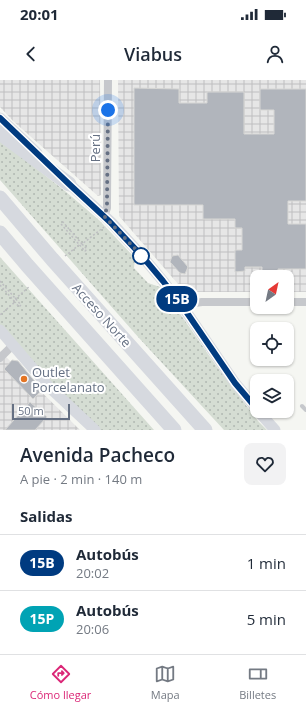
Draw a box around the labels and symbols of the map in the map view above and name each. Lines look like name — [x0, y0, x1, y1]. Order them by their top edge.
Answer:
your location — [98, 100, 118, 120]
street label: Perú — [86, 134, 104, 162]
unlabelled marker — [132, 247, 150, 265]
north arrow — [250, 270, 294, 314]
street label: Acceso Norte — [68, 279, 136, 351]
line badge: 15B — [154, 286, 200, 312]
place label: Outlet Porcelanato — [32, 363, 105, 396]
marker: Outlet Porcelanato — [19, 374, 29, 384]
scale bar — [12, 402, 70, 421]

